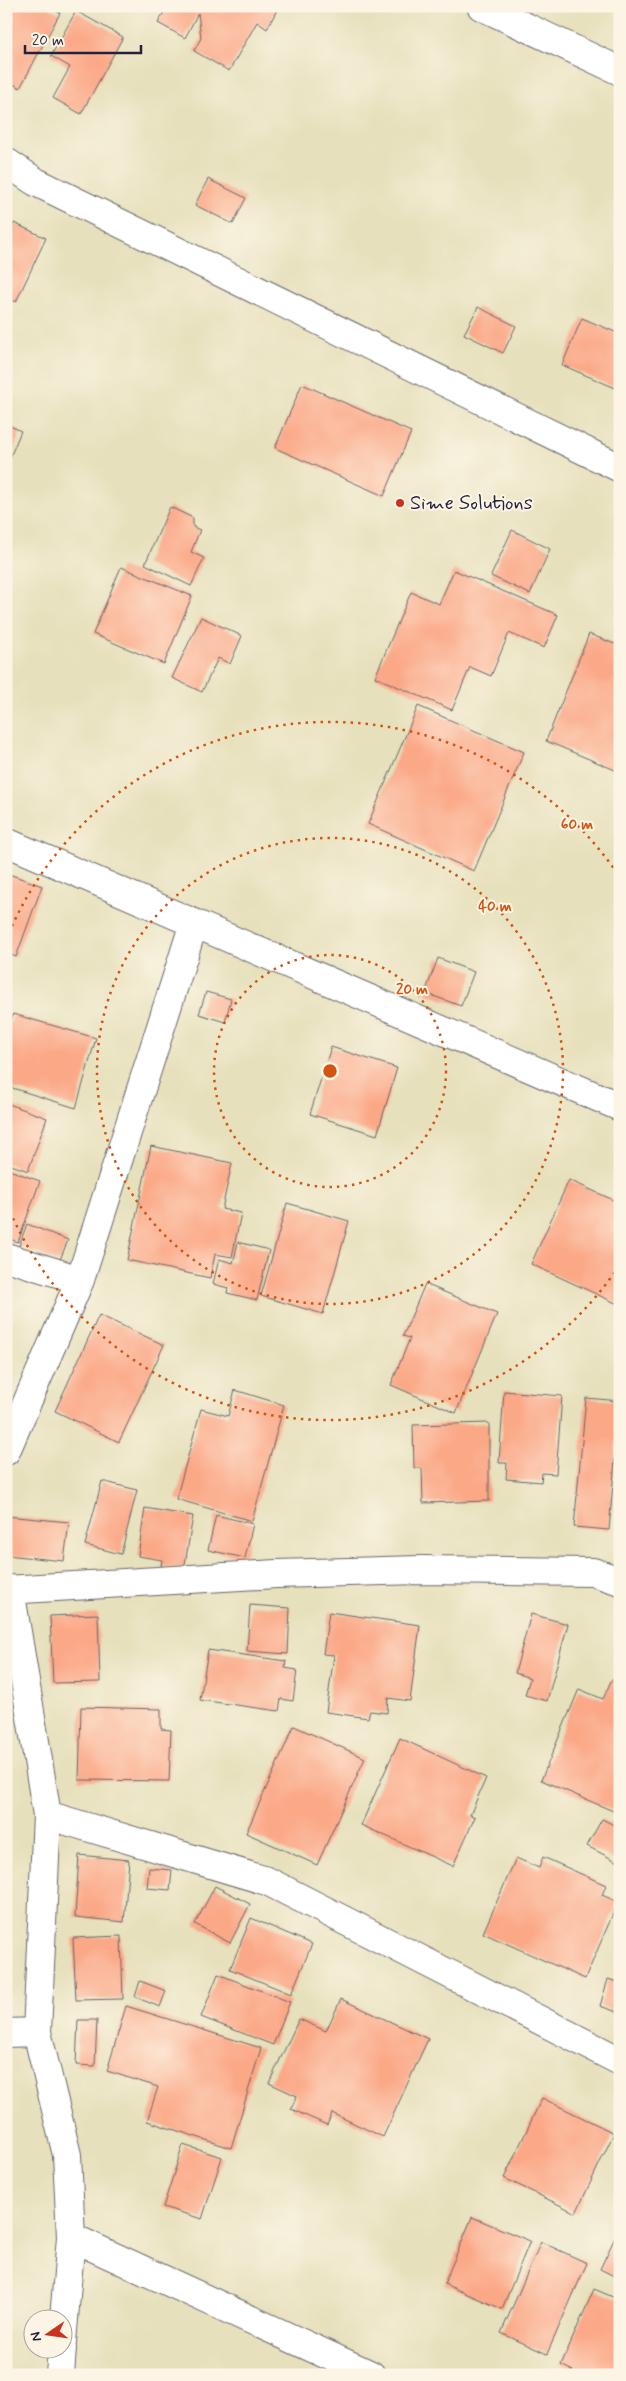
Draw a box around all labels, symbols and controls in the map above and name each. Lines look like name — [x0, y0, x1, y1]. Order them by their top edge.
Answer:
scale bar — [25, 22, 141, 54]
text: 20 m — [32, 31, 64, 51]
place label: Sime Solutions — [410, 490, 533, 517]
marker: Sime Solutions — [394, 497, 406, 509]
text: 60 m — [561, 815, 593, 835]
text: 40 m — [478, 897, 512, 917]
text: 20 m — [396, 980, 428, 1000]
centre of rings — [321, 1062, 339, 1080]
north arrow — [22, 2308, 72, 2358]
text: N — [26, 2330, 46, 2343]

